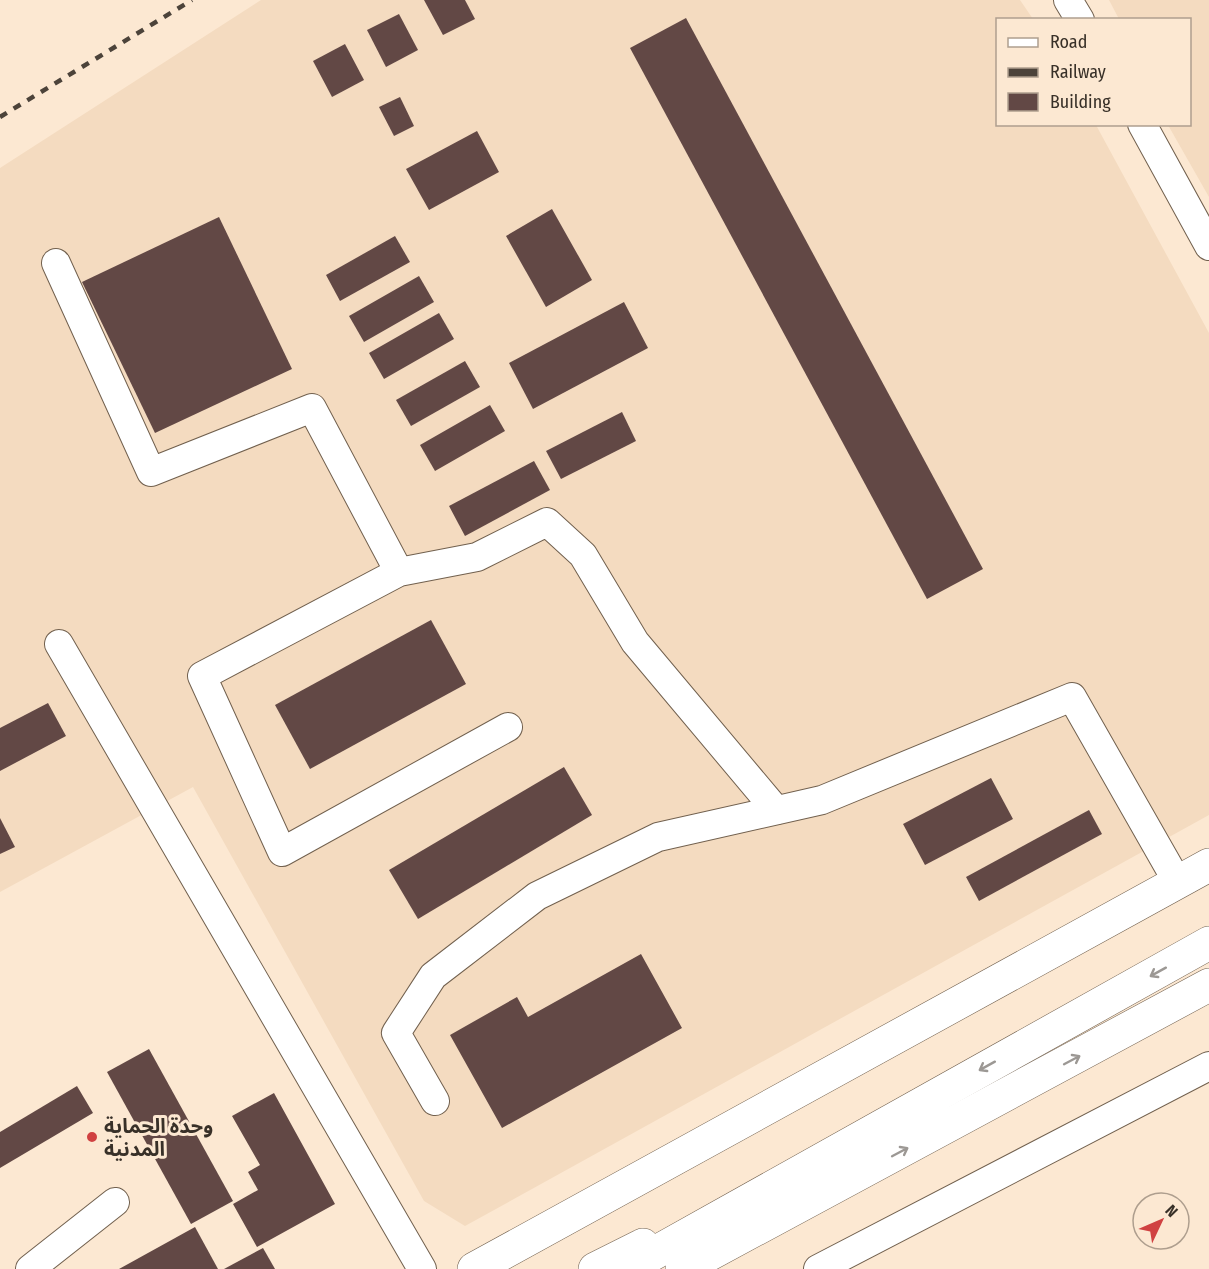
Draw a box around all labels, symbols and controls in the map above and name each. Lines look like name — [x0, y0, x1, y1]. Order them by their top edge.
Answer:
legend — [996, 18, 1191, 126]
text: Road — [1050, 31, 1087, 53]
text: Railway — [1050, 61, 1106, 83]
text: Building — [1050, 91, 1111, 113]
one-way arrow — [1150, 966, 1167, 978]
one-way arrow — [1063, 1054, 1080, 1066]
one-way arrow — [979, 1061, 997, 1072]
place label: وحدة الحماية المدنية — [104, 1114, 213, 1161]
marker: وحدة الحماية المدنية — [85, 1130, 99, 1144]
one-way arrow — [891, 1146, 908, 1158]
north arrow — [1131, 1191, 1191, 1251]
text: N — [1161, 1201, 1182, 1221]

